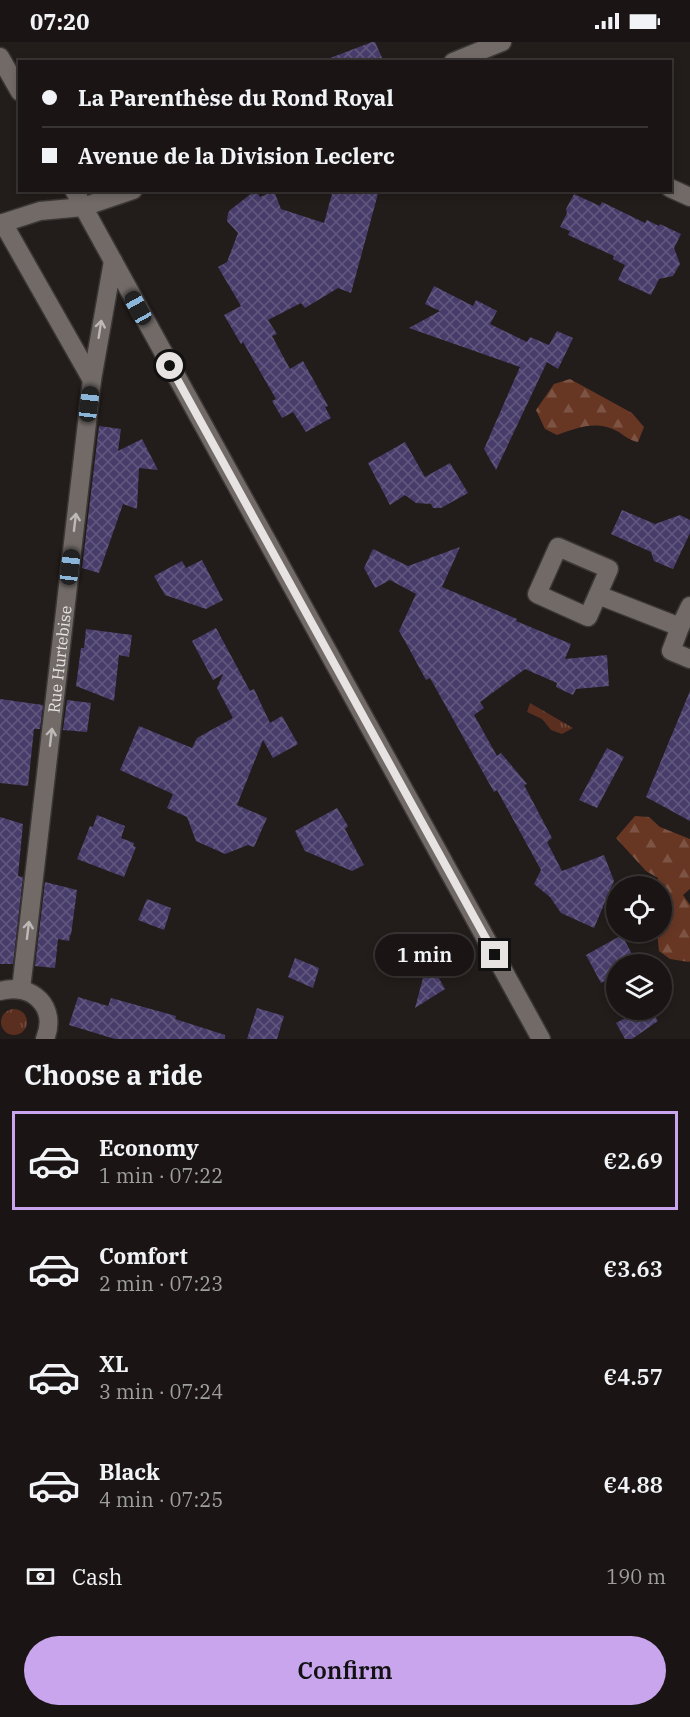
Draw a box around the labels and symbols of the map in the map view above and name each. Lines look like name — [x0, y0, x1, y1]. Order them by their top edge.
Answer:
car — [121, 288, 155, 328]
one-way arrow — [95, 319, 106, 339]
route start — [156, 352, 183, 379]
car — [78, 385, 100, 423]
one-way arrow — [70, 513, 81, 533]
car — [59, 548, 81, 586]
street label: Rue Hurtebise — [43, 604, 76, 714]
one-way arrow — [45, 727, 56, 747]
one-way arrow — [23, 921, 34, 941]
callout: 1 min — [375, 934, 474, 976]
route end — [481, 941, 508, 968]

